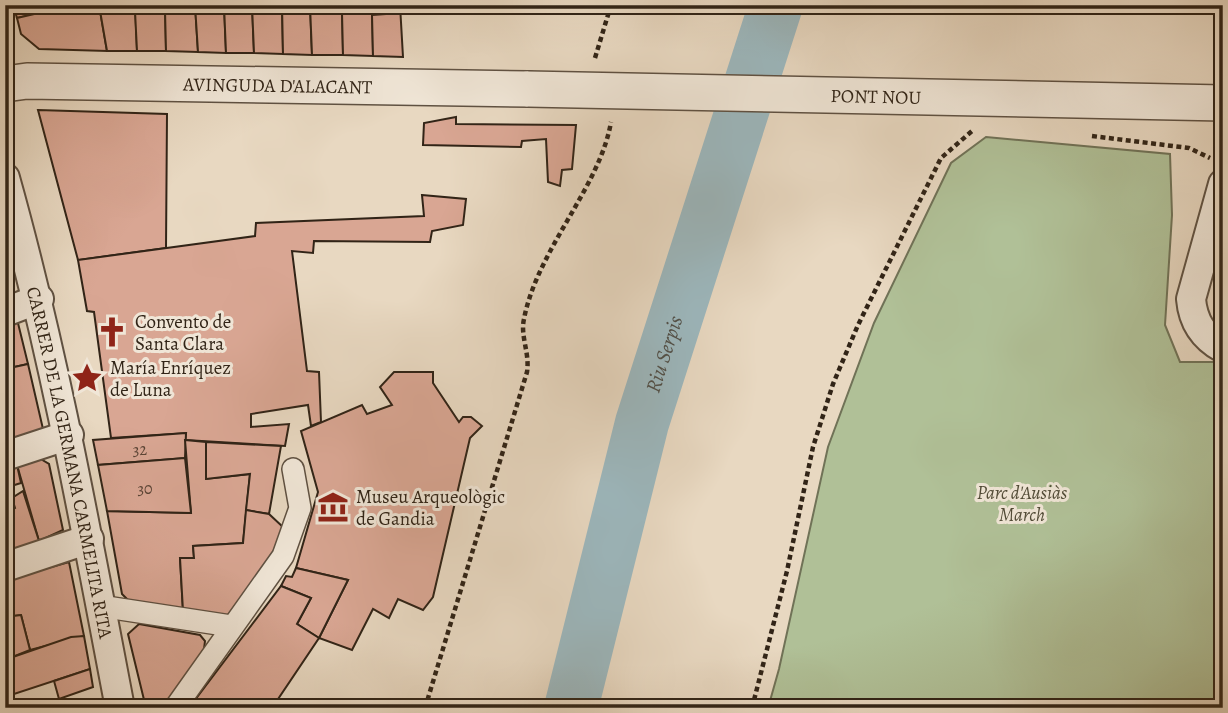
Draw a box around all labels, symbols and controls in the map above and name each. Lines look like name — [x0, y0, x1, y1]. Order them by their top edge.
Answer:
street label: AVINGUDA D'ALACANT — [182, 71, 373, 101]
street label: PONT NOU — [830, 83, 922, 111]
street label: CARRER DE LA GERMANA CARMELITA RITA — [20, 284, 119, 642]
place label: Convento de Santa Clara — [135, 309, 231, 357]
water label: Riu Serpis — [639, 312, 689, 396]
church icon: Convento de Santa Clara — [95, 315, 129, 349]
place label: María Enríquez de Luna — [110, 355, 231, 403]
place icon: María Enríquez de Luna — [70, 361, 104, 395]
house number: 32 — [133, 439, 148, 461]
house number: 30 — [137, 478, 153, 500]
park label: Parc d'Ausiàs March — [977, 480, 1068, 528]
place label: Museu Arqueològic de Gandia — [356, 484, 505, 532]
museum icon: Museu Arqueològic de Gandia — [316, 490, 350, 524]

